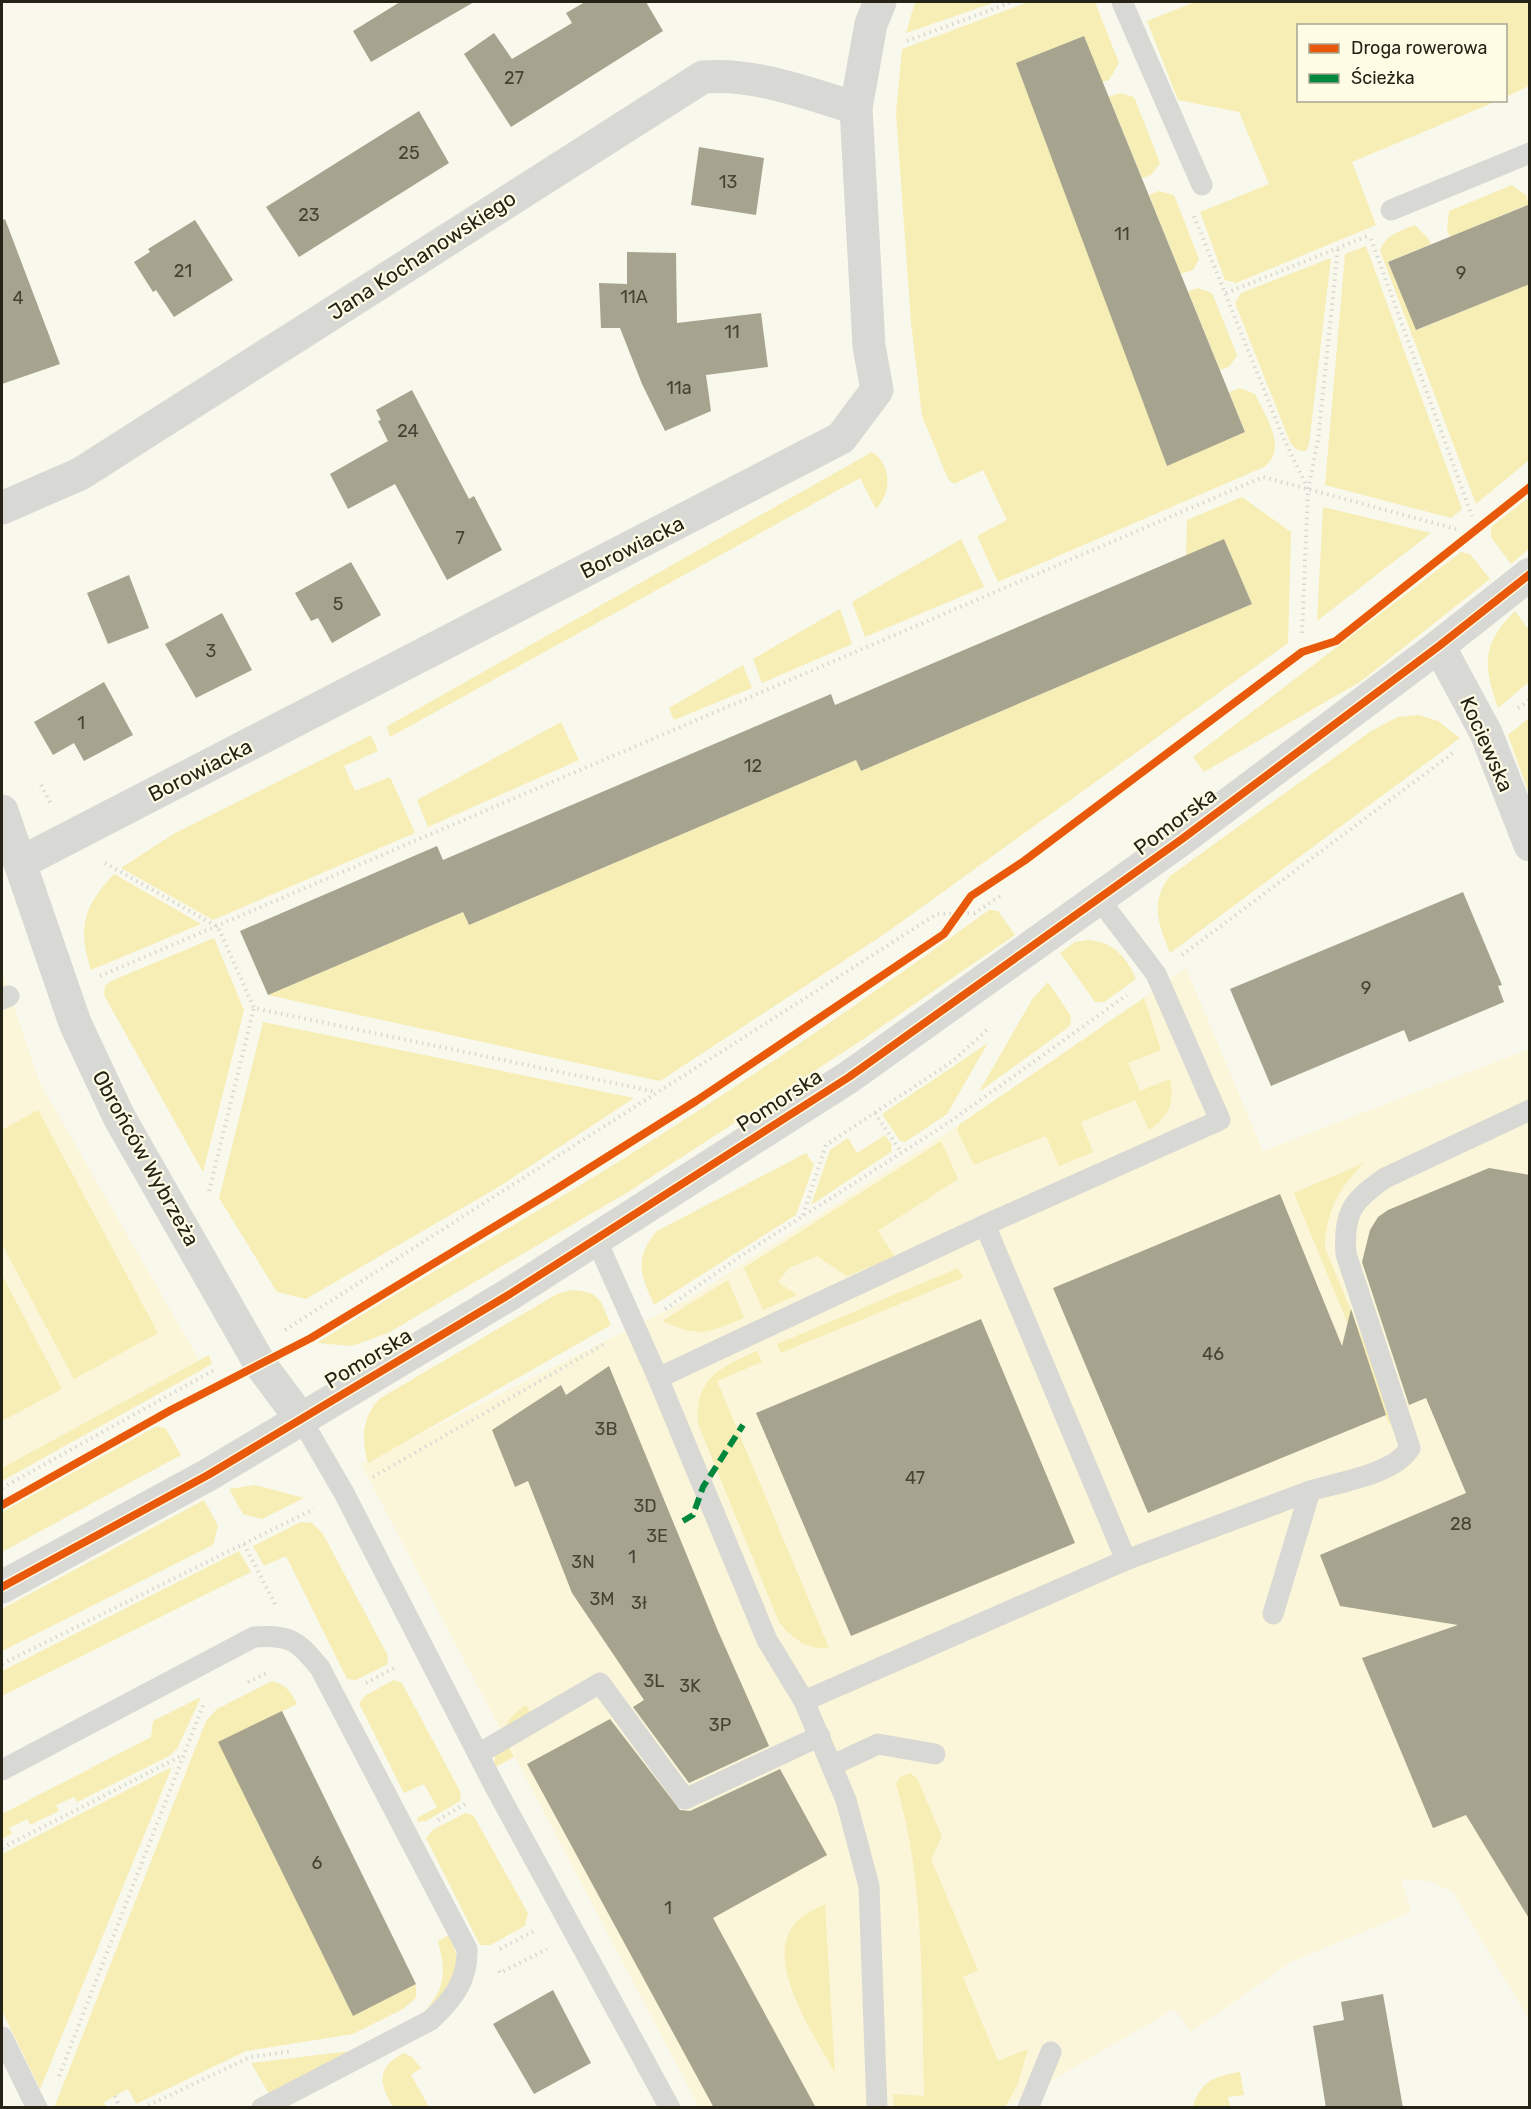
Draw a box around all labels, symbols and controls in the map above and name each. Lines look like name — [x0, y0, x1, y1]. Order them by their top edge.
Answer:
legend — [1297, 24, 1507, 102]
text: Droga rowerowa — [1351, 37, 1487, 59]
house number: 27 — [504, 67, 524, 89]
text: Ścieżka — [1351, 67, 1415, 89]
house number: 25 — [398, 142, 420, 164]
house number: 13 — [719, 171, 737, 193]
street label: Jana Kochanowskiego — [324, 185, 520, 325]
house number: 23 — [298, 204, 320, 226]
house number: 11 — [1114, 223, 1130, 245]
house number: 21 — [174, 260, 192, 282]
house number: 9 — [1456, 262, 1466, 284]
house number: 11A — [620, 286, 648, 308]
house number: 4 — [12, 287, 24, 309]
house number: 11 — [724, 321, 740, 343]
house number: 11a — [666, 377, 692, 399]
house number: 24 — [397, 420, 419, 442]
street label: Borowiacka — [576, 510, 688, 584]
house number: 7 — [455, 527, 465, 549]
house number: 5 — [333, 593, 343, 615]
house number: 3 — [206, 640, 216, 662]
street label: Kociewska — [1455, 692, 1519, 796]
house number: 1 — [77, 712, 85, 734]
street label: Borowiacka — [144, 733, 256, 807]
house number: 12 — [744, 755, 762, 777]
street label: Pomorska — [1129, 782, 1221, 860]
house number: 9 — [1361, 977, 1371, 999]
street label: Pomorska — [732, 1063, 826, 1137]
street label: Obrońców Wybrzeża — [87, 1066, 205, 1250]
street label: Pomorska — [320, 1322, 416, 1394]
house number: 46 — [1202, 1343, 1224, 1365]
house number: 3B — [595, 1418, 617, 1440]
house number: 47 — [905, 1467, 925, 1489]
house number: 3D — [633, 1495, 657, 1517]
house number: 28 — [1450, 1513, 1472, 1535]
house number: 3E — [646, 1525, 668, 1547]
house number: 1 — [628, 1546, 636, 1568]
house number: 3N — [571, 1551, 595, 1573]
house number: 3M — [589, 1588, 615, 1610]
house number: 3ł — [631, 1592, 647, 1614]
house number: 3L — [644, 1670, 664, 1692]
house number: 3K — [679, 1675, 701, 1697]
house number: 3P — [709, 1714, 731, 1736]
house number: 6 — [312, 1852, 323, 1874]
house number: 1 — [664, 1897, 672, 1919]

